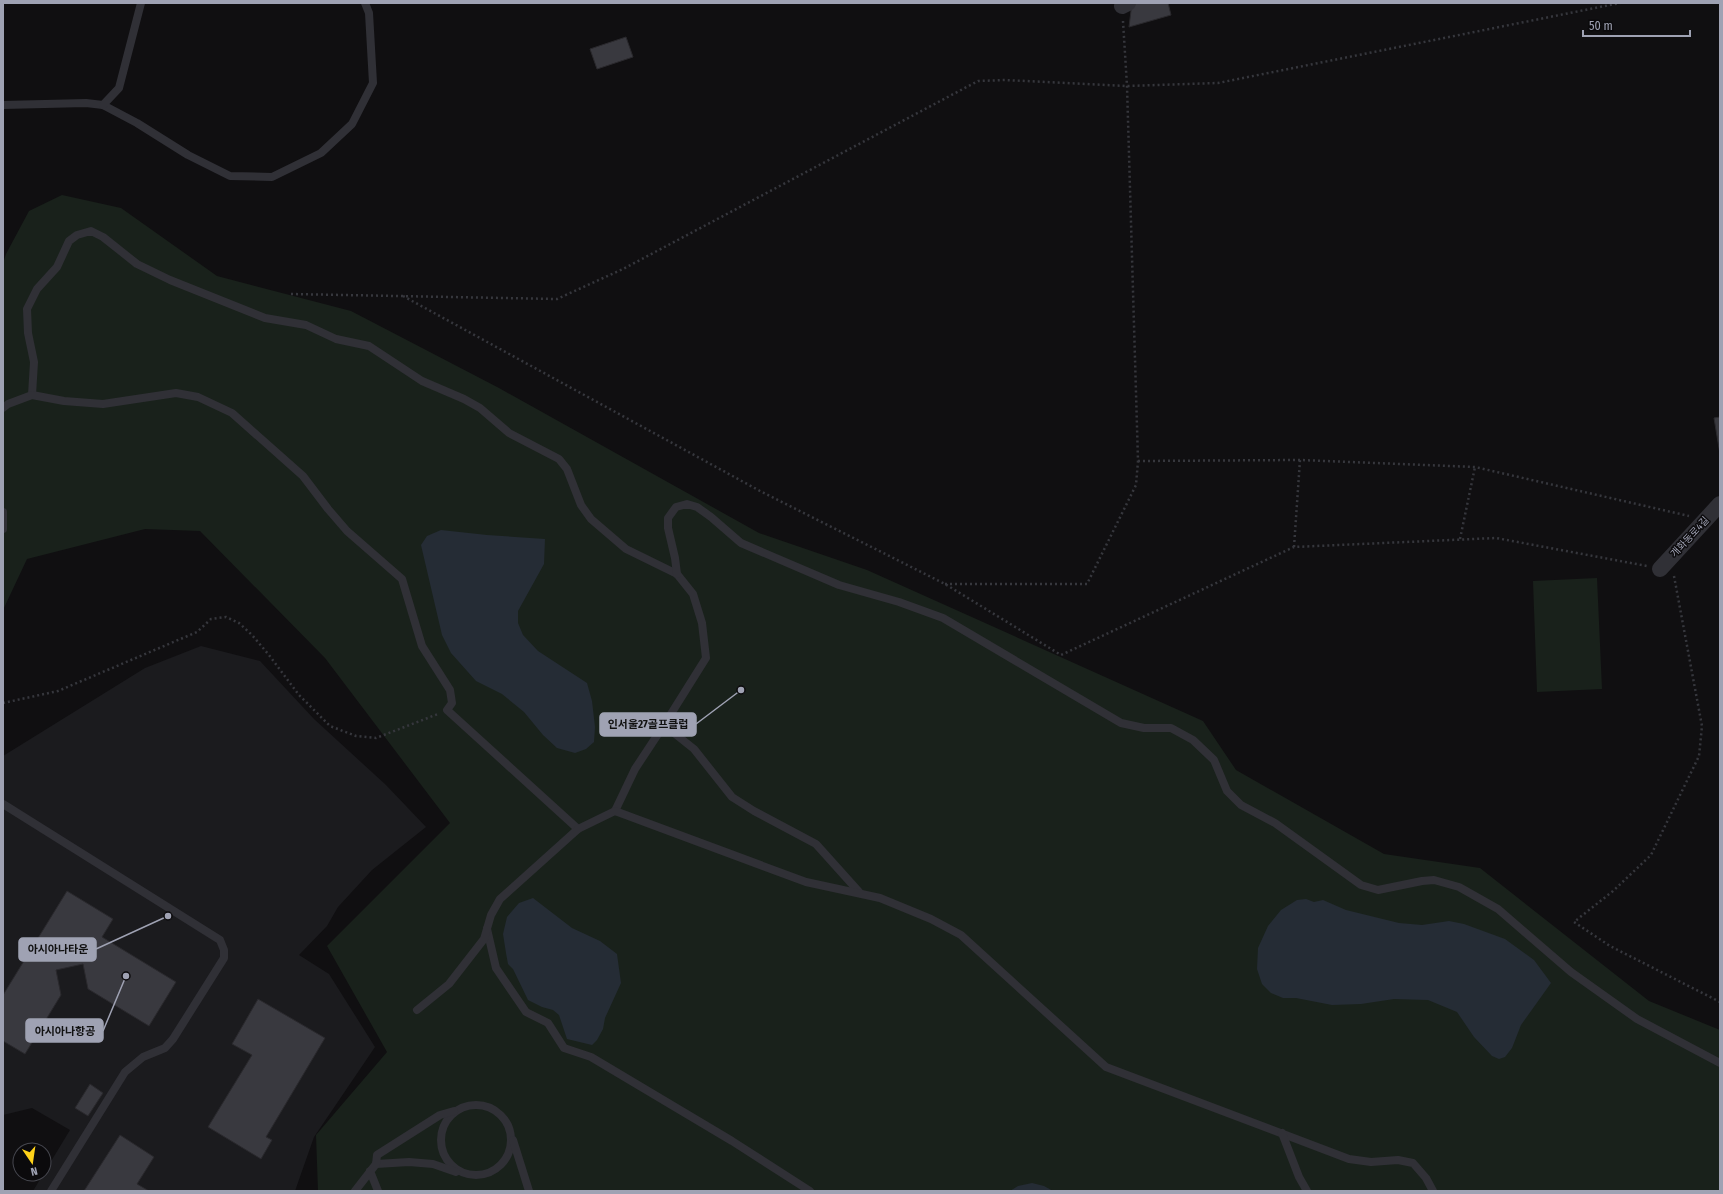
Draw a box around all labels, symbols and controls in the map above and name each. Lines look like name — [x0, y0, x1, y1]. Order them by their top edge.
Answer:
scale bar — [1583, 12, 1690, 38]
text: 50 m — [1589, 19, 1613, 33]
street label: 개화동로4길 — [1668, 514, 1712, 560]
callout: 인서울27골프클럽 — [600, 713, 696, 736]
text: 인서울27골프클럽 — [608, 718, 688, 731]
callout: 아시아나타운 — [19, 938, 96, 961]
text: 아시아나타운 — [28, 943, 88, 956]
callout: 아시아나항공 — [26, 1019, 103, 1042]
text: 아시아나항공 — [35, 1025, 95, 1038]
north arrow — [12, 1142, 52, 1182]
text: N — [29, 1164, 39, 1178]

